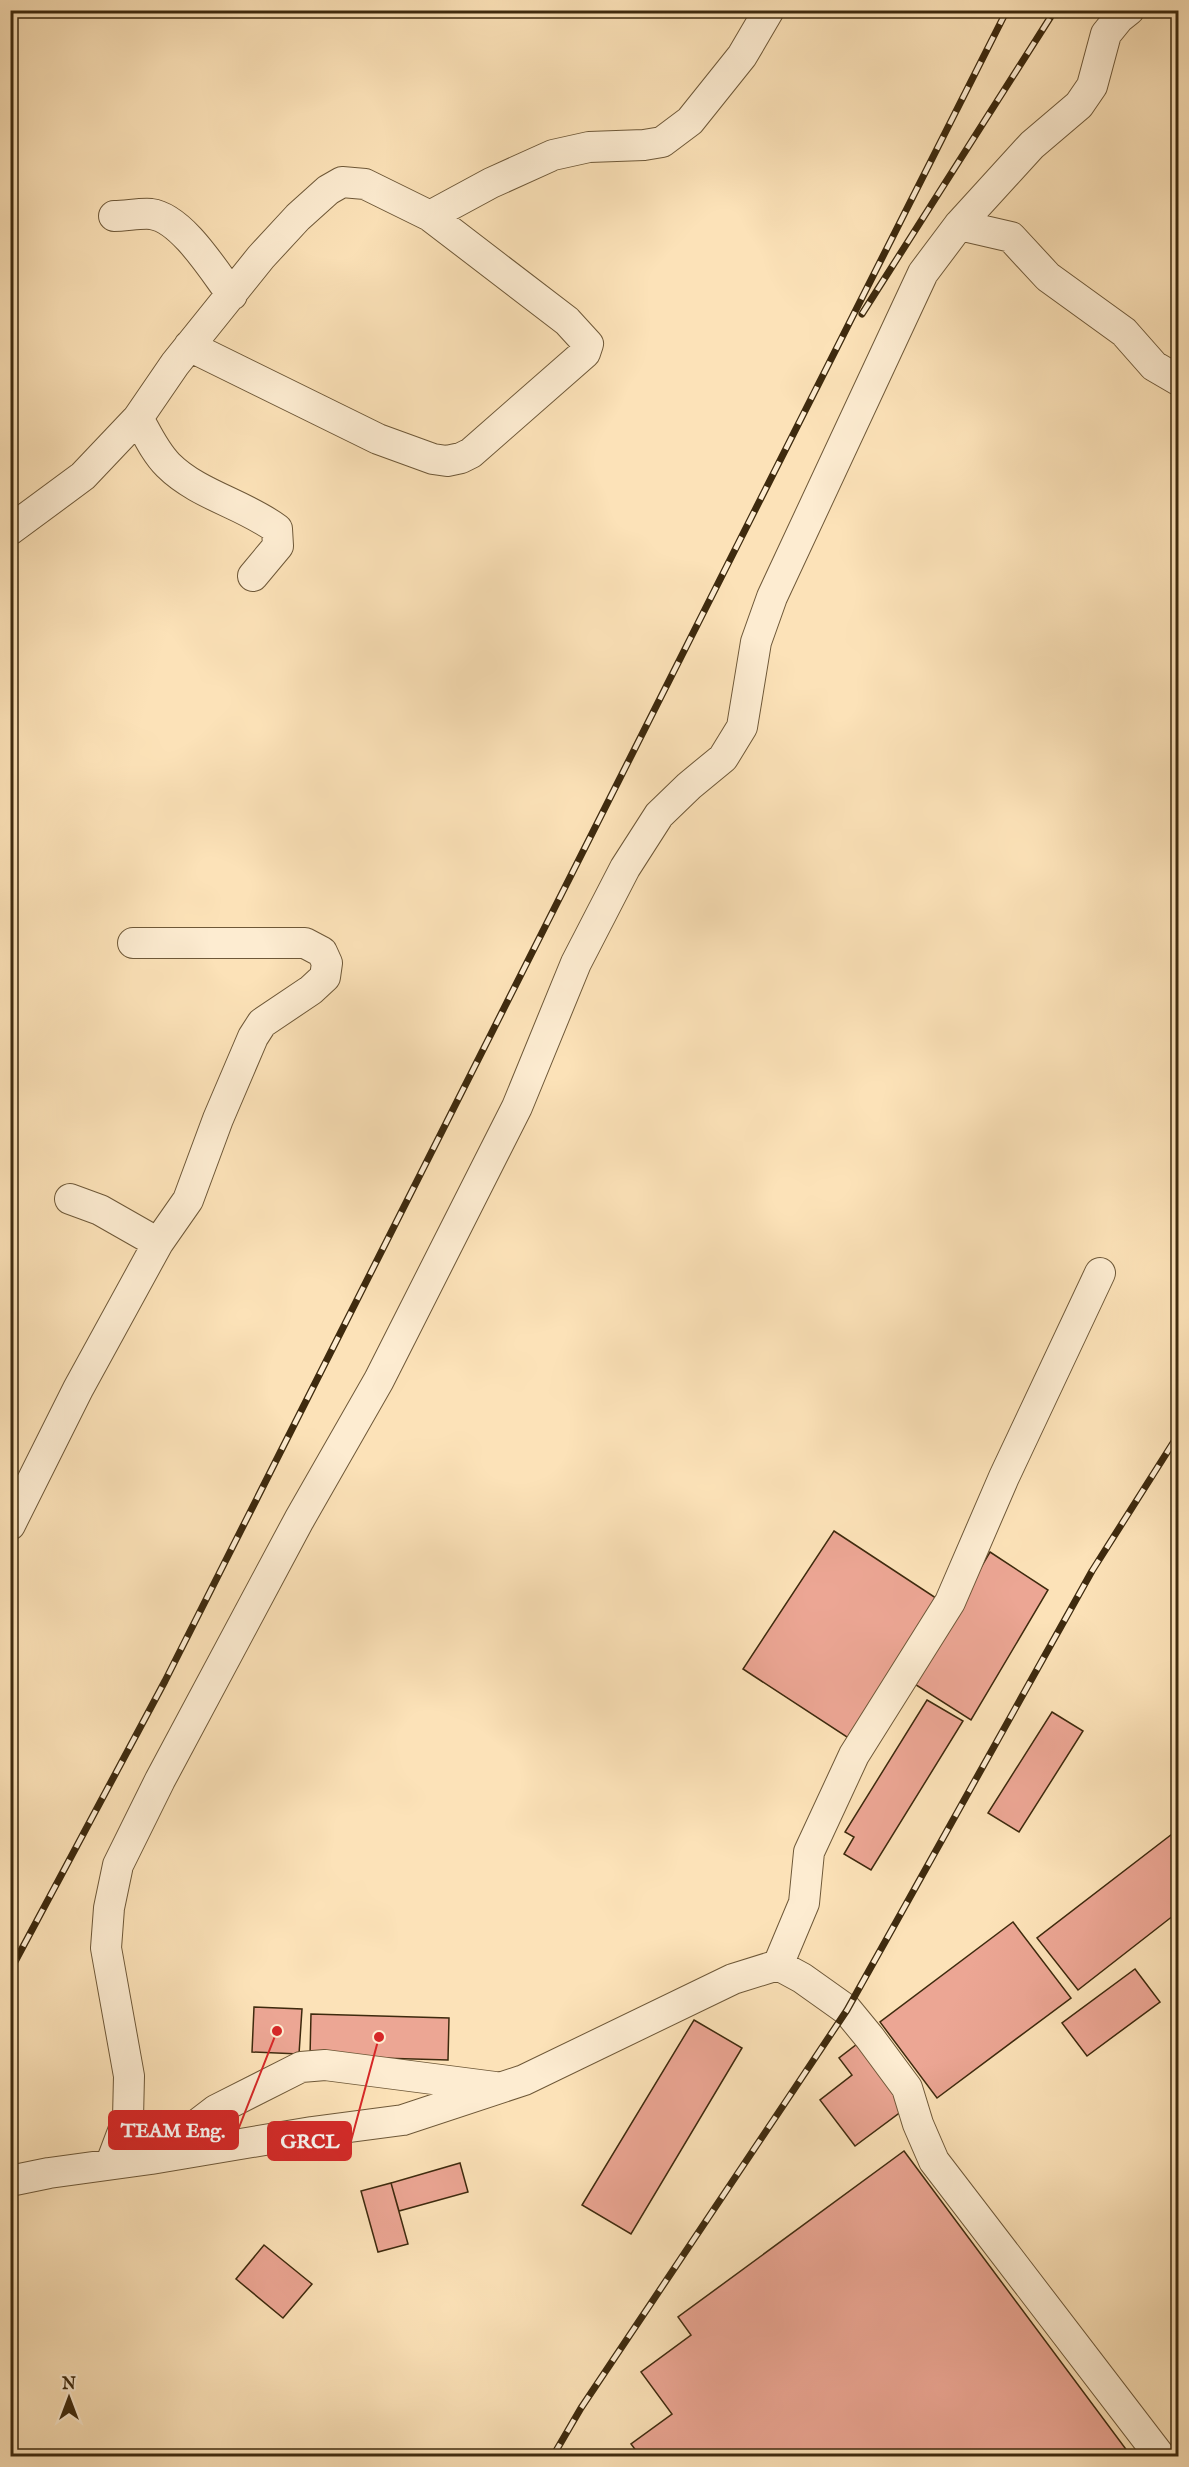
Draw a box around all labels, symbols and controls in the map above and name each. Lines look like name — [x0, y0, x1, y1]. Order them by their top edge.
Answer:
callout: TEAM Eng. — [109, 2111, 238, 2149]
text: TEAM Eng. — [120, 2119, 225, 2144]
callout: GRCL — [268, 2122, 351, 2160]
text: GRCL — [280, 2130, 340, 2155]
north arrow — [39, 2368, 99, 2428]
text: N — [61, 2375, 76, 2395]

